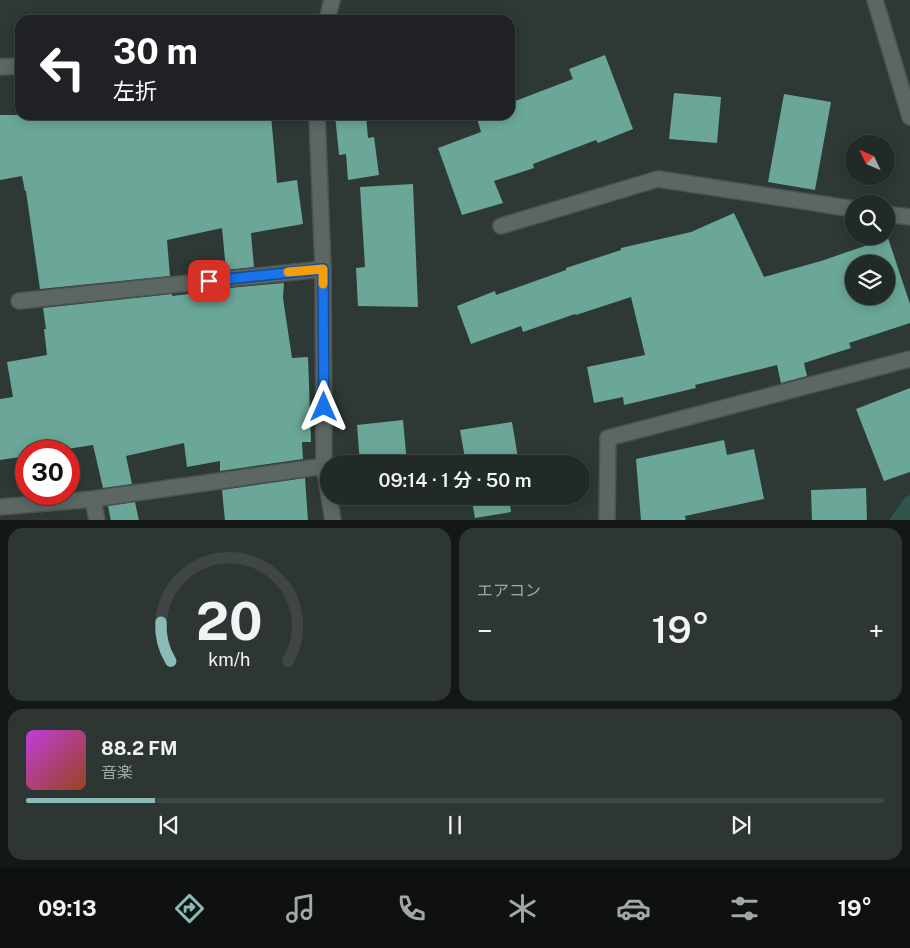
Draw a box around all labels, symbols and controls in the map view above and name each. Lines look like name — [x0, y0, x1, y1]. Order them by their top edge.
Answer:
text: 30 m — [113, 31, 198, 72]
icon: left — [30, 35, 95, 100]
text: 左折 — [113, 78, 157, 104]
north arrow — [845, 135, 895, 185]
map controls — [845, 135, 895, 305]
button: search — [845, 195, 895, 245]
button: layers — [845, 255, 895, 305]
pin — [188, 260, 230, 302]
icon: arrive — [195, 267, 223, 295]
position arrow — [297, 380, 349, 432]
speed limit sign: 30 — [15, 440, 80, 505]
text: 09:14 · 1 分 · 50 m — [379, 469, 531, 491]
text: エアコン — [477, 581, 541, 600]
text: 20 — [196, 591, 263, 652]
text: 19° — [651, 607, 710, 652]
text: − — [477, 614, 493, 647]
text: + — [868, 614, 884, 647]
text: km/h — [208, 649, 251, 670]
text: 88.2 FM — [101, 737, 177, 759]
text: 音楽 — [101, 763, 133, 782]
icon: previous — [155, 811, 183, 839]
icon: pause — [441, 811, 469, 839]
icon: next — [727, 811, 755, 839]
icon: directions — [172, 891, 207, 926]
icon: music — [283, 891, 318, 926]
icon: phone — [394, 891, 429, 926]
icon: climate — [505, 891, 540, 926]
icon: car — [616, 891, 651, 926]
icon: filters — [727, 891, 762, 926]
text: 09:13 — [38, 895, 97, 921]
text: 19° — [838, 895, 872, 921]

